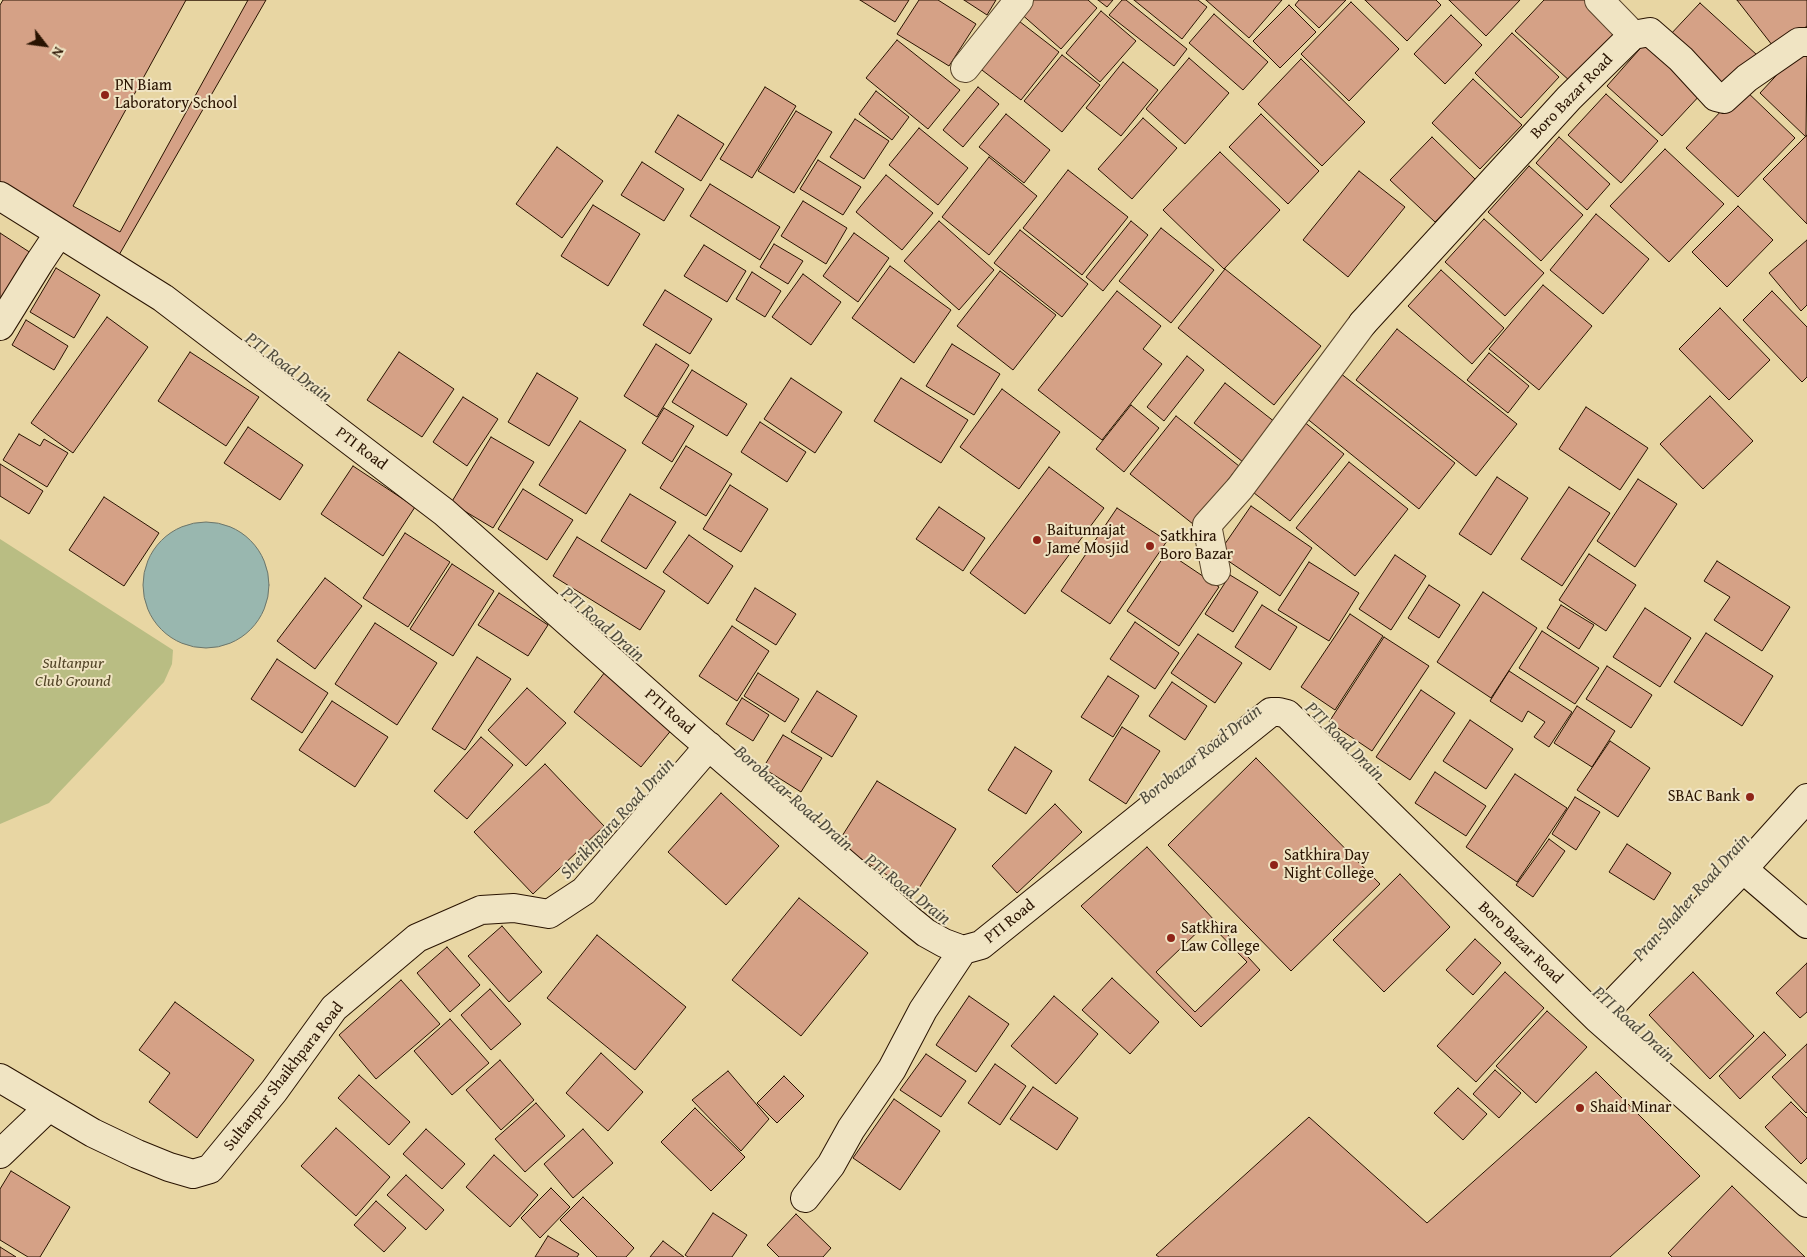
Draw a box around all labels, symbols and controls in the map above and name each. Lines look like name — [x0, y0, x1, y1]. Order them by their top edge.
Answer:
north arrow — [20, 20, 70, 70]
text: N — [47, 43, 69, 62]
street label: Boro Bazar Road — [1527, 51, 1617, 143]
place label: PN Biam Laboratory School — [115, 76, 237, 114]
marker: PN Biam Laboratory School — [99, 89, 111, 101]
water label: PTI Road Drain — [240, 328, 336, 408]
street label: PTI Road — [331, 423, 391, 475]
place label: Baitunnajat Jame Mosjid — [1047, 521, 1129, 559]
place label: Satkhira Boro Bazar — [1160, 527, 1233, 565]
marker: Baitunnajat Jame Mosjid — [1031, 534, 1043, 546]
marker: Satkhira Boro Bazar — [1144, 540, 1156, 552]
water label: PTI Road Drain — [556, 583, 648, 667]
park label: Sultanpur Club Ground — [35, 654, 111, 692]
street label: PTI Road — [640, 685, 698, 739]
water label: PTI Road Drain — [1300, 698, 1388, 786]
water label: Borobazar Road Drain — [1135, 700, 1267, 810]
water label: Borobazar Road Drain — [729, 742, 857, 856]
water label: Sheikhpara Road Drain — [556, 754, 680, 884]
place label: SBAC Bank — [1668, 787, 1740, 807]
marker: SBAC Bank — [1744, 791, 1756, 803]
water label: Pran Shaher Road Drain — [1629, 830, 1755, 966]
place label: Satkhira Day Night College — [1284, 846, 1374, 884]
water label: PTI Road Drain — [860, 850, 954, 930]
marker: Satkhira Day Night College — [1268, 859, 1280, 871]
street label: PTI Road — [981, 896, 1039, 948]
street label: Boro Bazar Road — [1474, 898, 1566, 988]
place label: Satkhira Law College — [1181, 919, 1260, 957]
marker: Satkhira Law College — [1165, 932, 1177, 944]
water label: PTI Road Drain — [1587, 982, 1679, 1068]
street label: Sultanpur Shaikhpara Road — [220, 999, 348, 1155]
place label: Shaid Minar — [1590, 1098, 1672, 1118]
marker: Shaid Minar — [1574, 1102, 1586, 1114]

